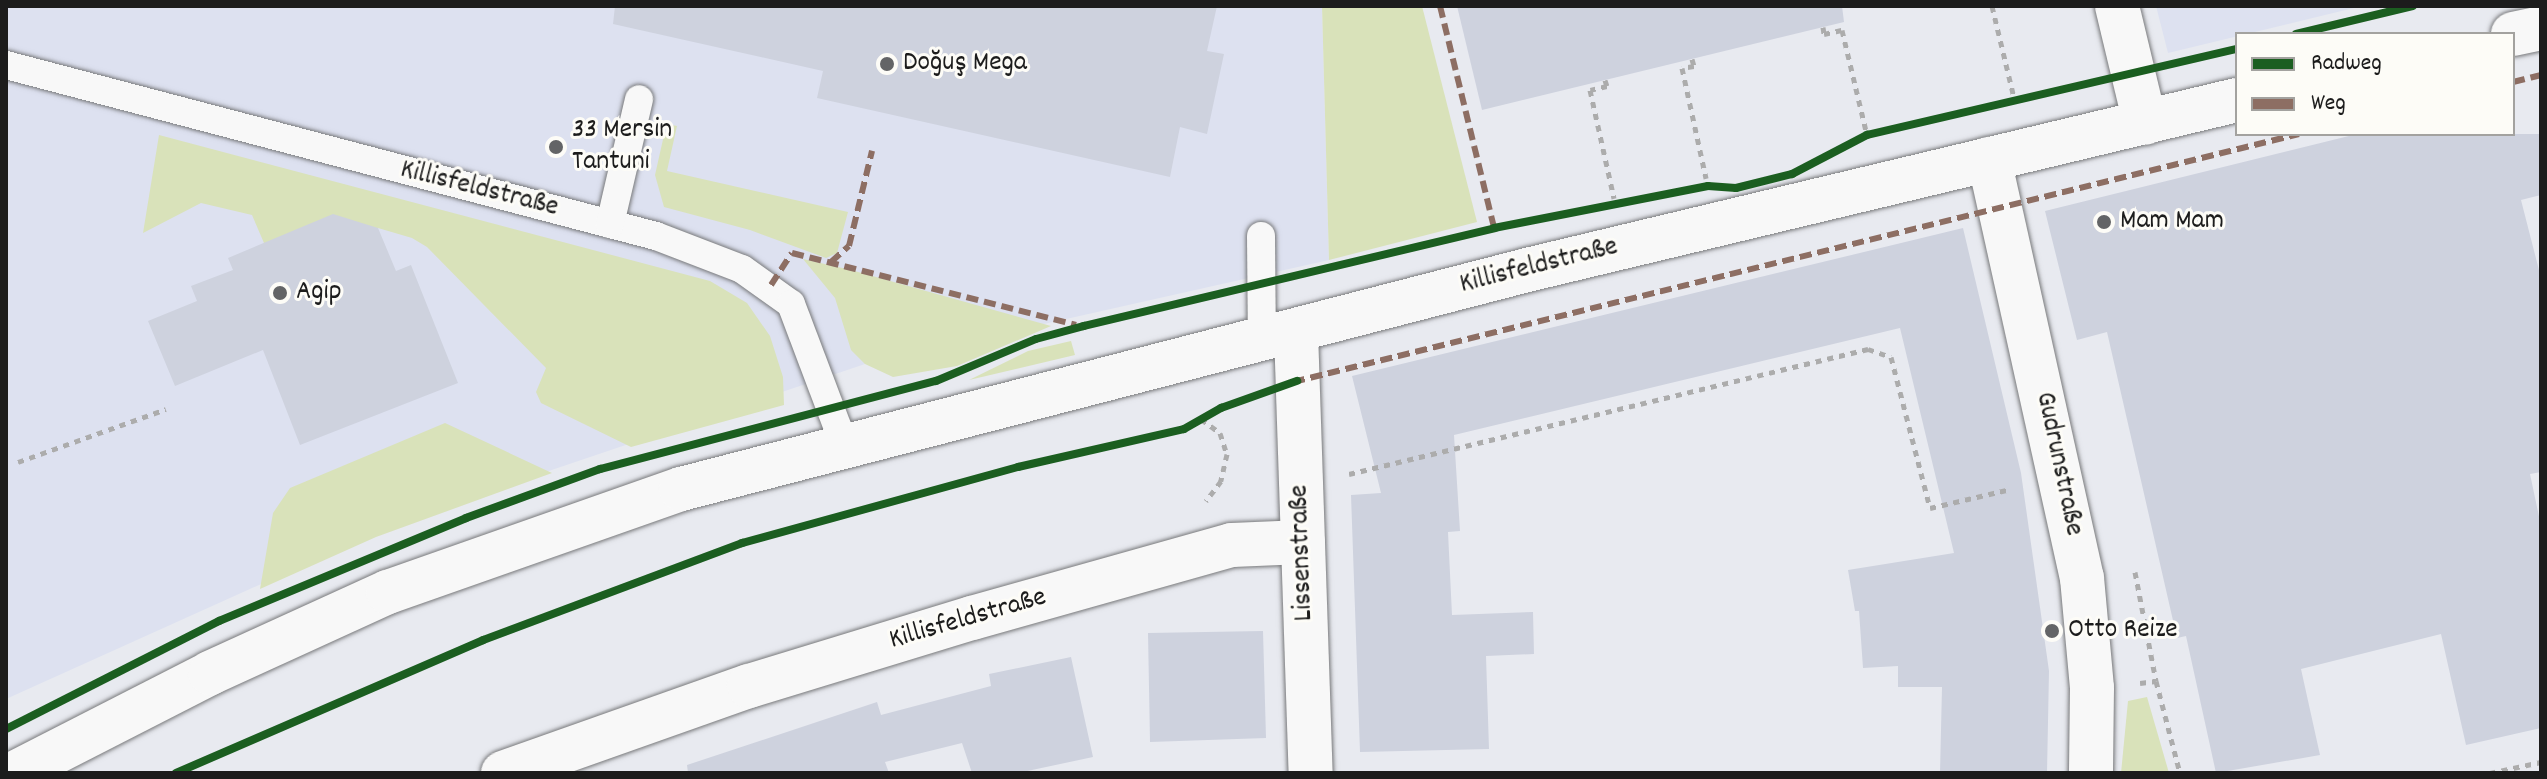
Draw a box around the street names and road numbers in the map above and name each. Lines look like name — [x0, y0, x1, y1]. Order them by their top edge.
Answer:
street label: Killisfeldstraße — [397, 154, 561, 226]
street label: Killisfeldstraße — [1457, 231, 1621, 303]
street label: Gudrunstraße — [2026, 389, 2090, 539]
street label: Lissenstraße — [1284, 484, 1322, 622]
street label: Killisfeldstraße — [886, 582, 1050, 658]

